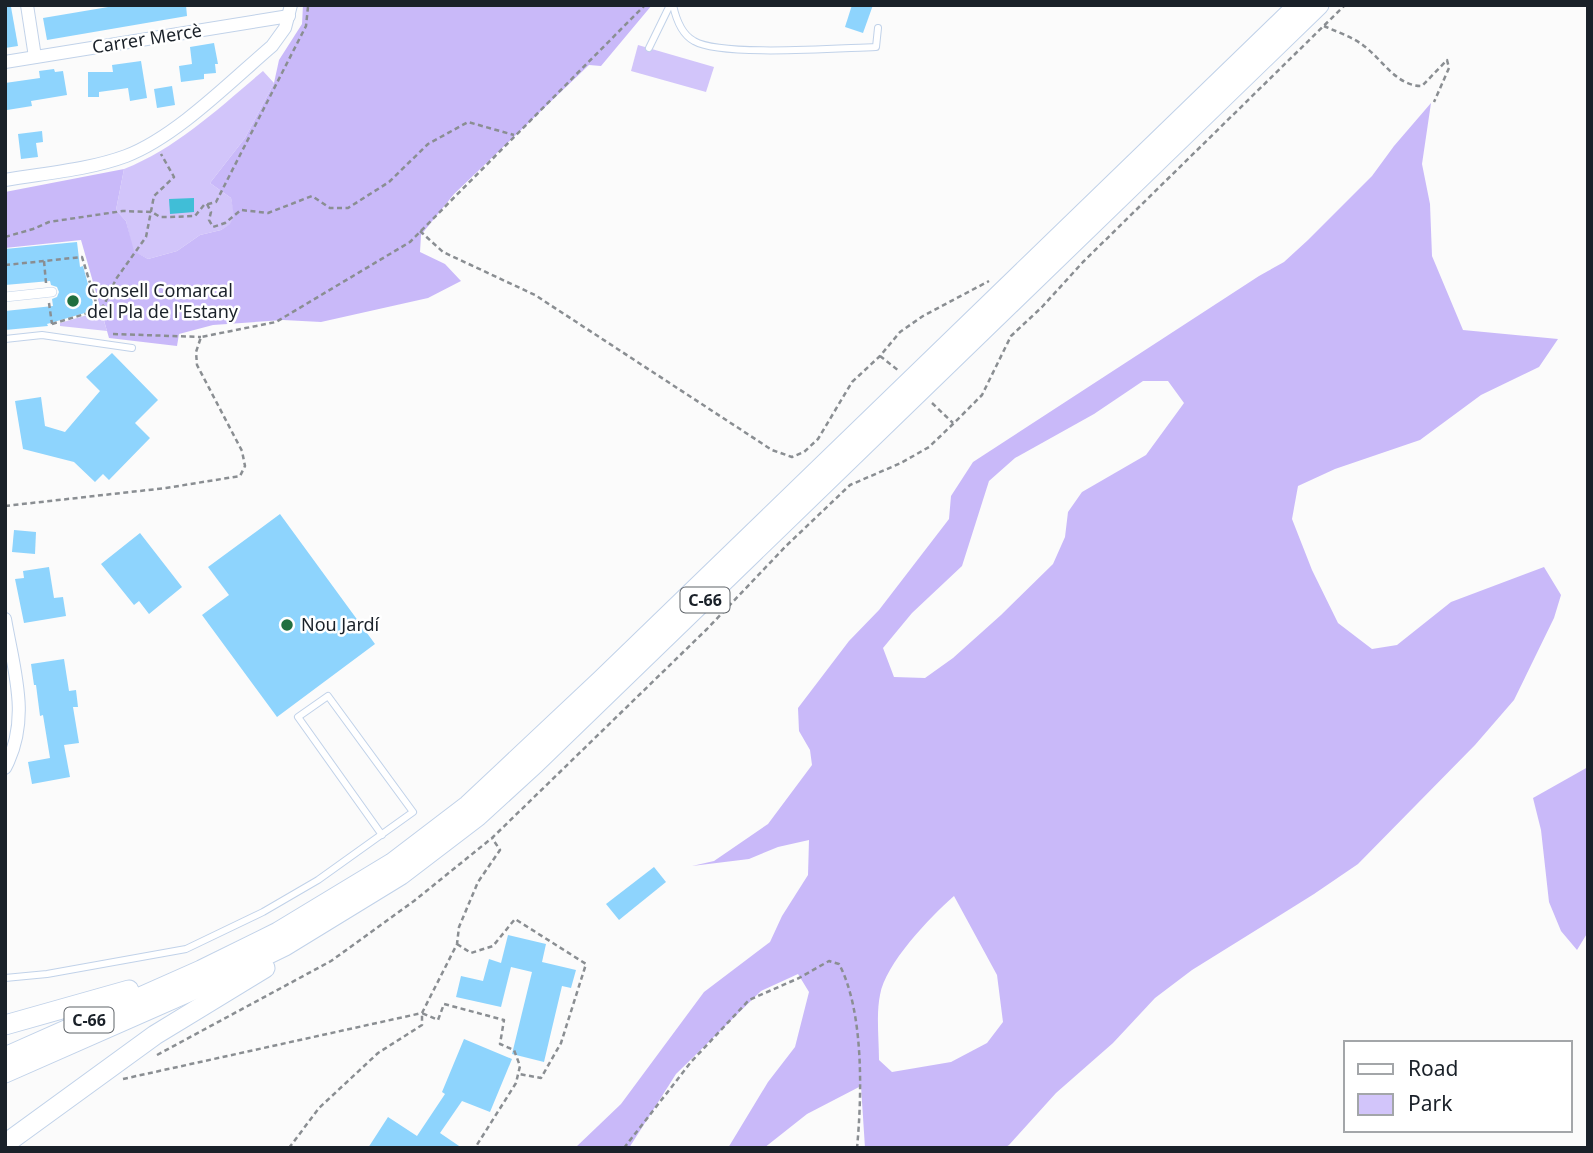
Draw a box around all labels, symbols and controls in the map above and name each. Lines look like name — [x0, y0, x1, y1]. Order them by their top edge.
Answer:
street label: Carrer Mercè — [90, 18, 203, 59]
place label: Consell Comarcal del Pla de l'Estany — [87, 278, 239, 323]
marker: Consell Comarcal del Pla de l'Estany — [65, 293, 81, 309]
road number: C-66 — [680, 587, 730, 612]
place label: Nou Jardí — [301, 612, 380, 636]
marker: Nou Jardí — [279, 617, 295, 633]
road number: C-66 — [64, 1008, 114, 1032]
legend — [1344, 1041, 1572, 1132]
text: Road — [1408, 1054, 1458, 1082]
text: Park — [1408, 1089, 1453, 1117]

